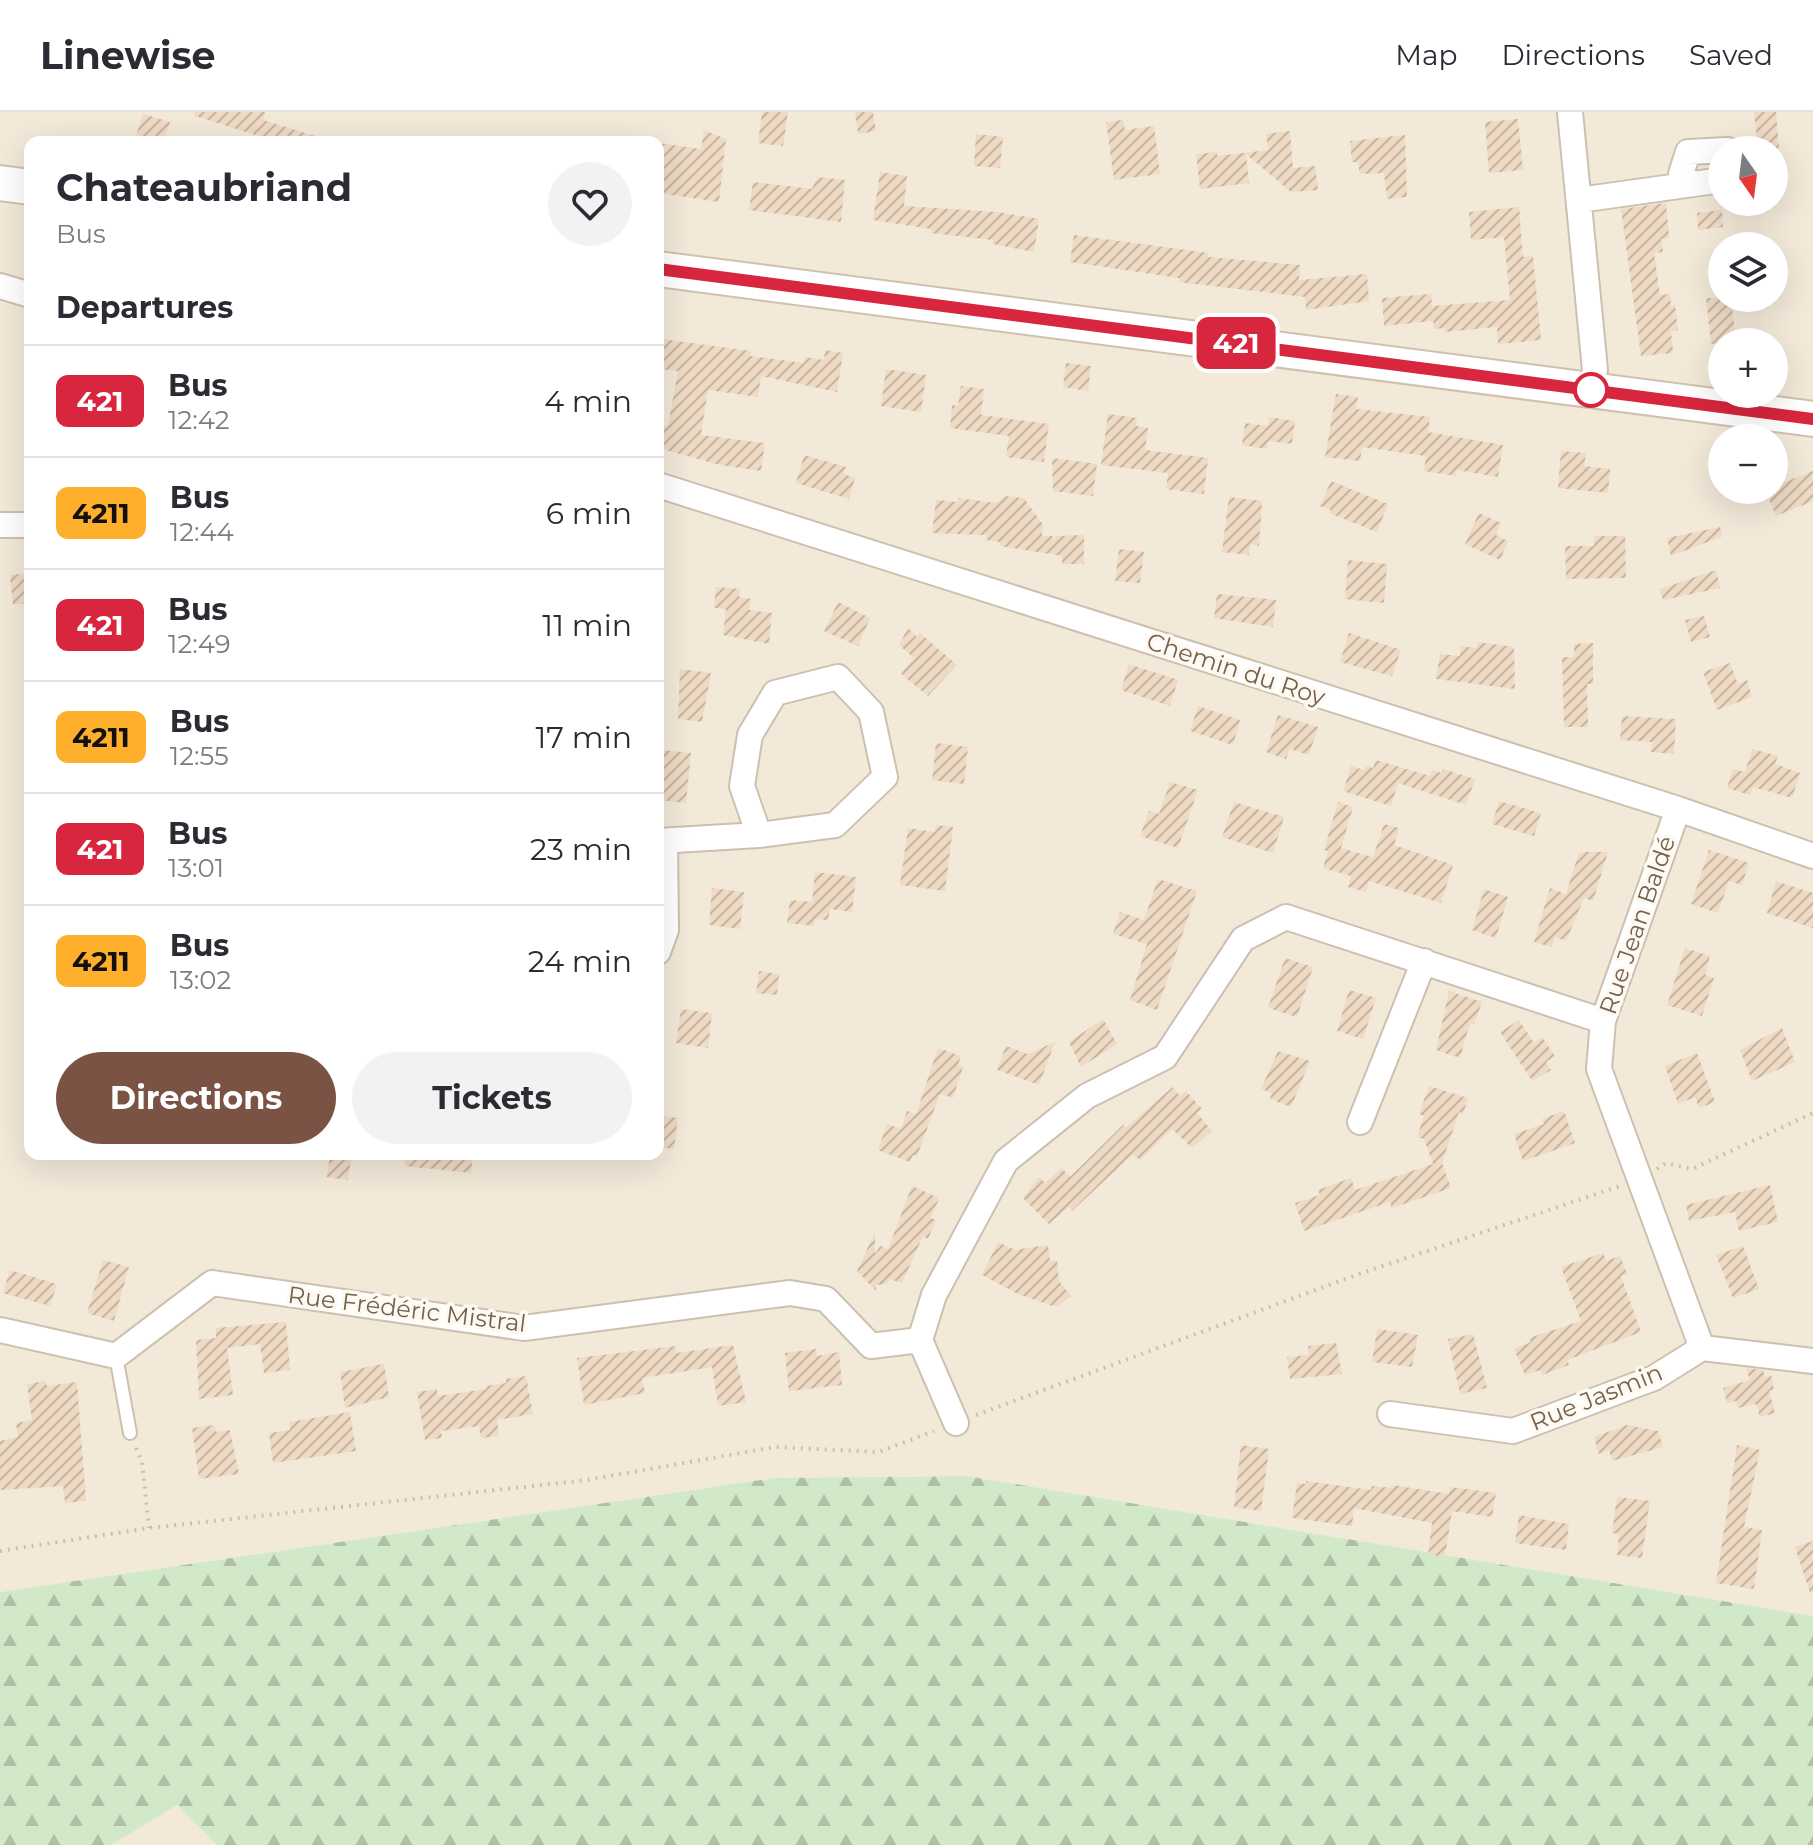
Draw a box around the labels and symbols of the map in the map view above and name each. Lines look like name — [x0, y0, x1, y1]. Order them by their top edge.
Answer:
north arrow — [1708, 136, 1788, 216]
line badge: 421 — [1190, 317, 1282, 369]
unlabelled marker — [1574, 373, 1608, 407]
street label: Chemin du Roy — [1143, 626, 1329, 712]
street label: Rue Jean Baldé — [1593, 832, 1681, 1018]
street label: Rue Frédéric Mistral — [286, 1280, 528, 1338]
street label: Rue Jasmin — [1526, 1357, 1666, 1437]

